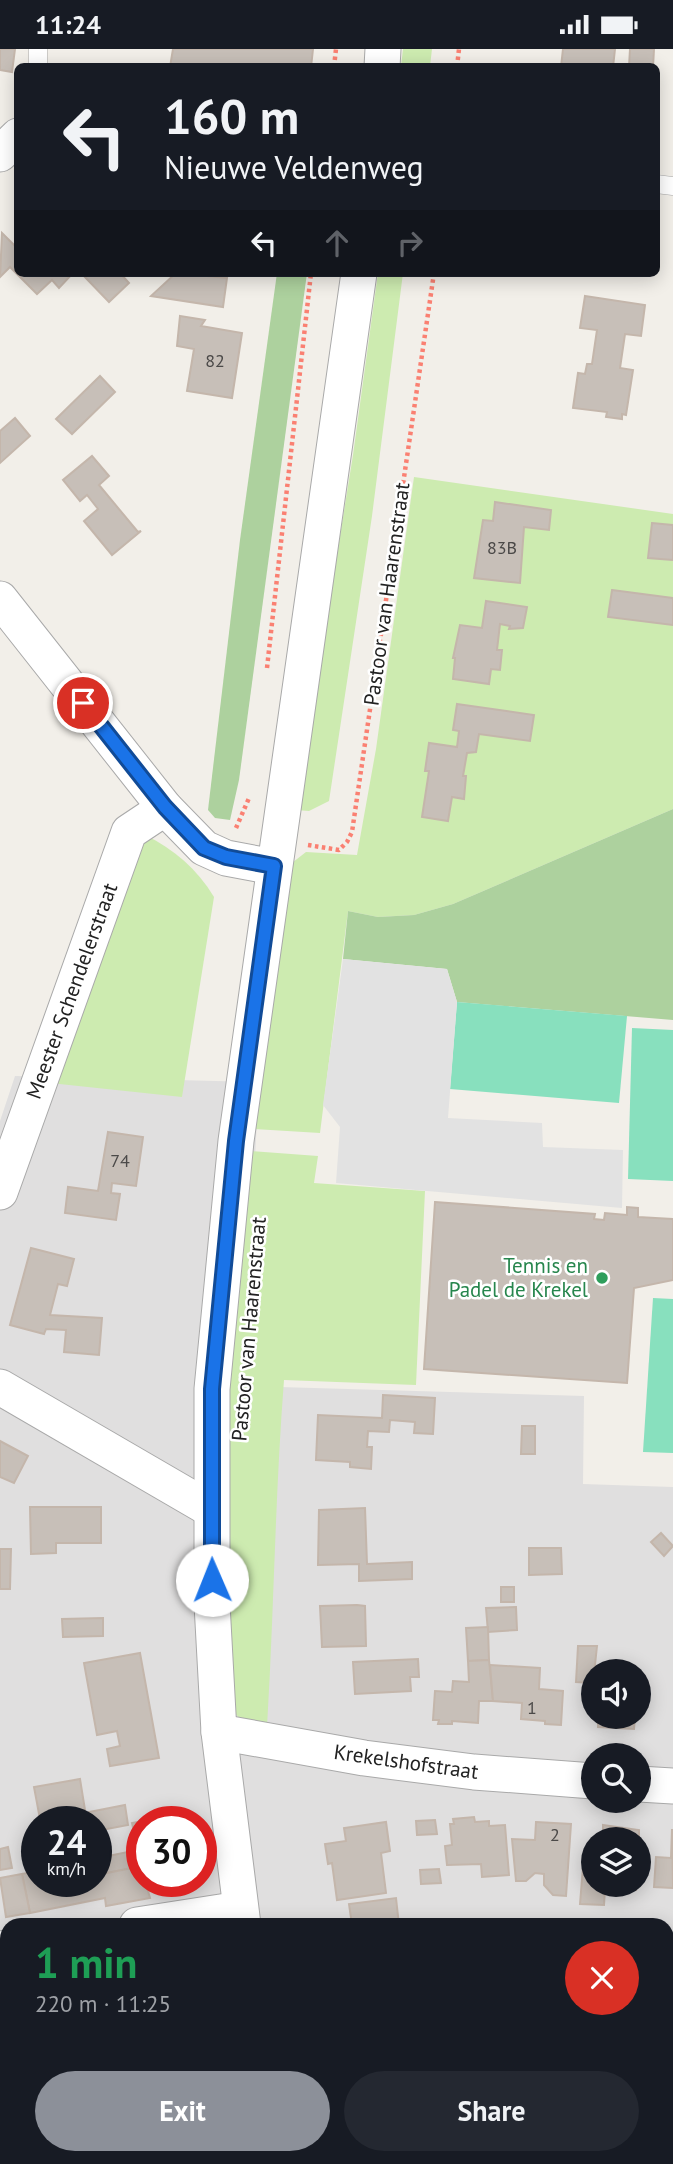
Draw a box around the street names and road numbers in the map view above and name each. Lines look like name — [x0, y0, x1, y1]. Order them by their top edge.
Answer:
street label: Pastoor van Haarenstraat — [357, 481, 416, 707]
street label: Meester Schendelerstraat — [20, 879, 123, 1103]
street label: Pastoor van Haarenstraat — [225, 1216, 272, 1442]
street label: Krekelshofstraat — [332, 1738, 480, 1785]

